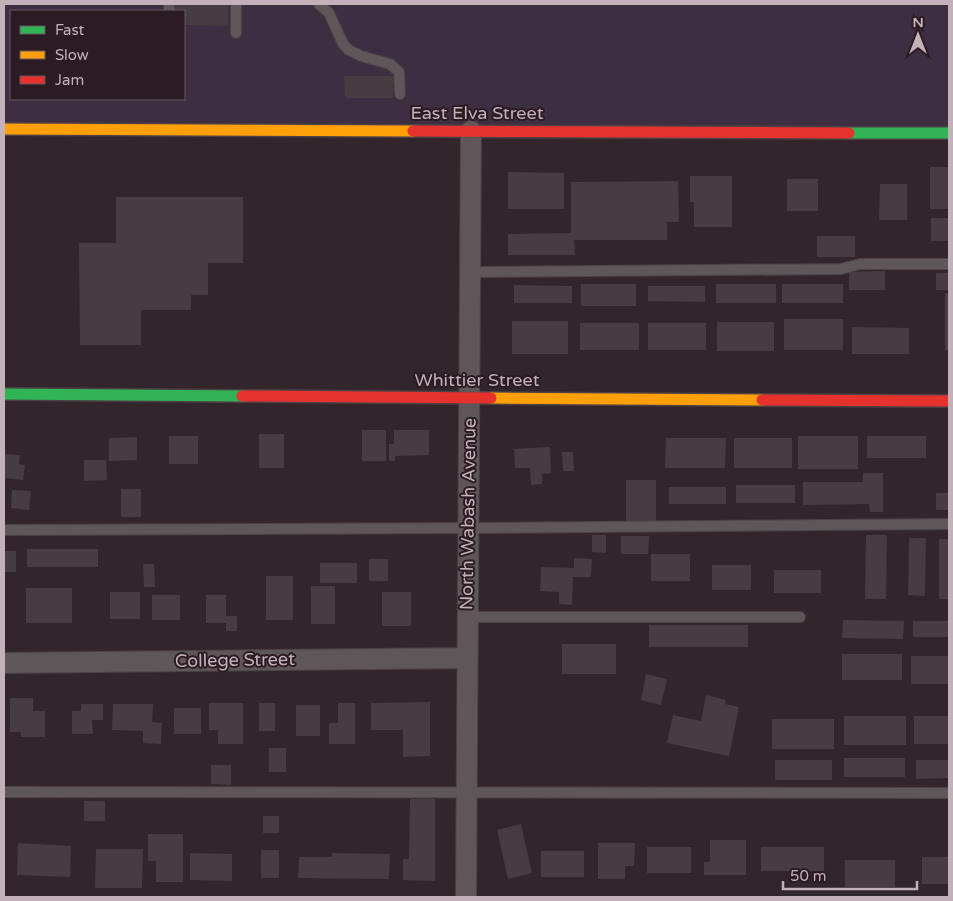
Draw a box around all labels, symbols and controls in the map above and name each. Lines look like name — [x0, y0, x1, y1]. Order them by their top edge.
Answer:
legend — [10, 10, 185, 100]
north arrow — [893, 10, 943, 60]
text: N — [912, 14, 924, 31]
text: Fast — [55, 21, 85, 39]
text: Slow — [55, 46, 89, 64]
text: Jam — [55, 71, 84, 89]
street label: East Elva Street — [410, 102, 544, 124]
street label: Whittier Street — [414, 369, 540, 391]
street label: North Wabash Avenue — [455, 418, 481, 610]
street label: College Street — [175, 648, 295, 672]
scale bar — [783, 858, 917, 890]
text: 50 m — [790, 867, 827, 885]

